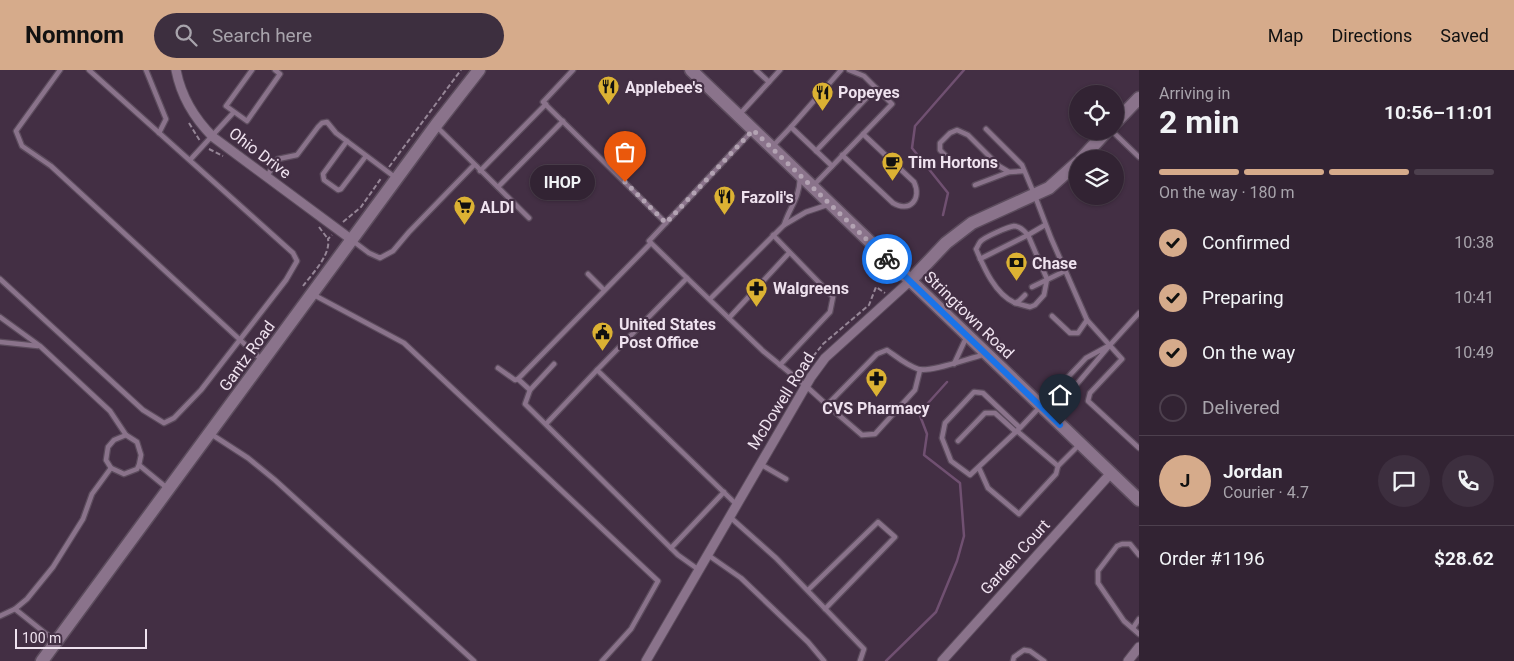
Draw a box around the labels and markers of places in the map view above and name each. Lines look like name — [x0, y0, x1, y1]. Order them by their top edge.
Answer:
restaurant icon: Applebee's — [597, 75, 621, 106]
place label: Applebee's — [625, 78, 703, 97]
restaurant icon: Popeyes — [810, 80, 834, 111]
place label: Popeyes — [838, 83, 900, 102]
pin — [604, 131, 646, 182]
cafe icon: Tim Hortons — [880, 150, 904, 181]
place label: Tim Hortons — [908, 153, 998, 172]
callout: IHOP — [530, 164, 595, 200]
restaurant icon: Fazoli's — [713, 185, 737, 216]
place label: Fazoli's — [741, 188, 794, 207]
supermarket icon: ALDI — [452, 195, 476, 226]
place label: ALDI — [480, 198, 514, 217]
bank icon: Chase — [1004, 251, 1028, 282]
place label: Chase — [1032, 254, 1077, 273]
pharmacy icon: Walgreens — [745, 276, 769, 307]
place label: Walgreens — [773, 279, 849, 298]
place label: United States Post Office — [619, 315, 716, 352]
public building icon: United States Post Office — [591, 321, 615, 352]
pharmacy icon: CVS Pharmacy — [864, 367, 888, 398]
pin — [1039, 374, 1081, 425]
place label: CVS Pharmacy — [822, 399, 931, 418]

